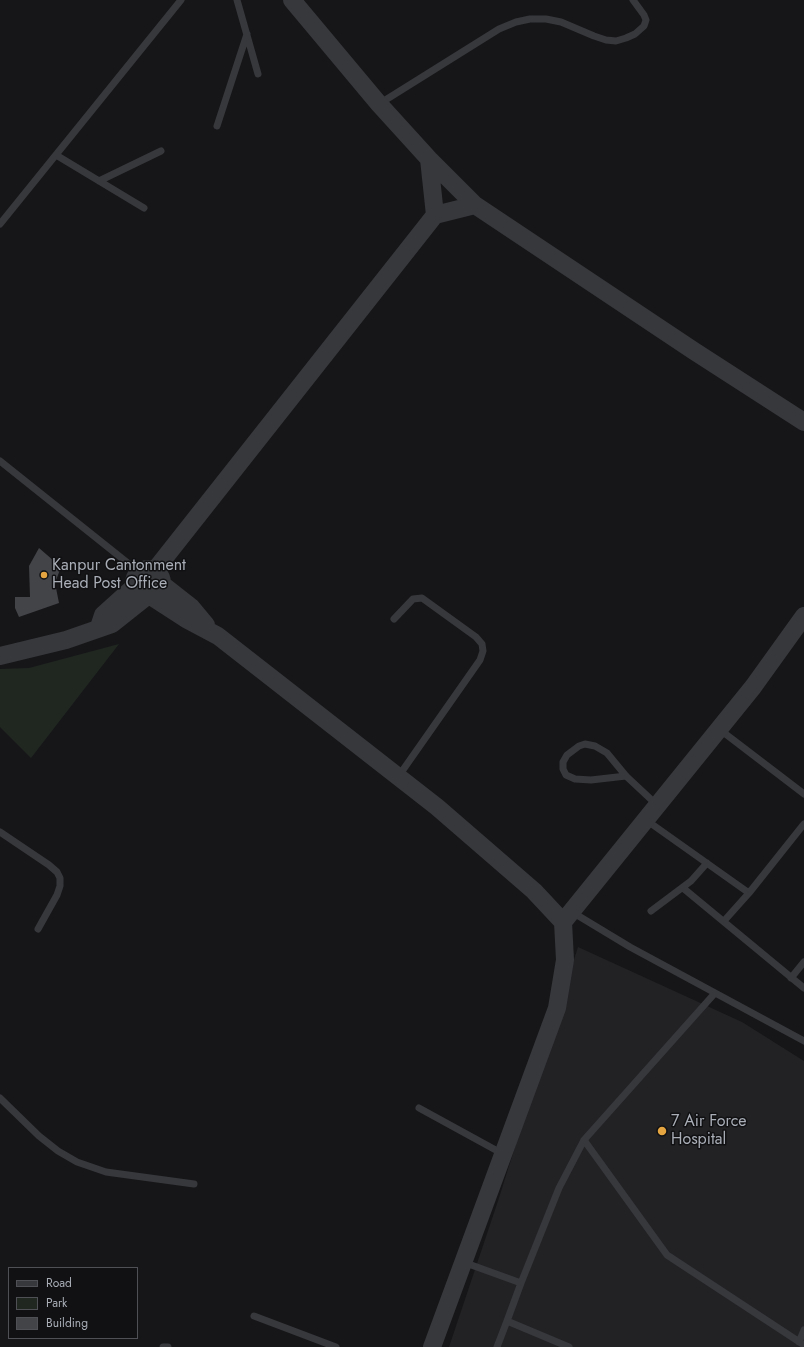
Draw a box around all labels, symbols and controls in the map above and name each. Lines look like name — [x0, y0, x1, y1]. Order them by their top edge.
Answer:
place label: Kanpur Cantonment Head Post Office — [52, 556, 186, 594]
marker: Kanpur Cantonment Head Post Office — [39, 570, 49, 580]
place label: 7 Air Force Hospital — [671, 1112, 747, 1150]
marker: 7 Air Force Hospital — [656, 1125, 668, 1137]
legend — [8, 1267, 138, 1339]
text: Road — [46, 1274, 72, 1292]
text: Park — [46, 1294, 67, 1312]
text: Building — [46, 1314, 88, 1332]

